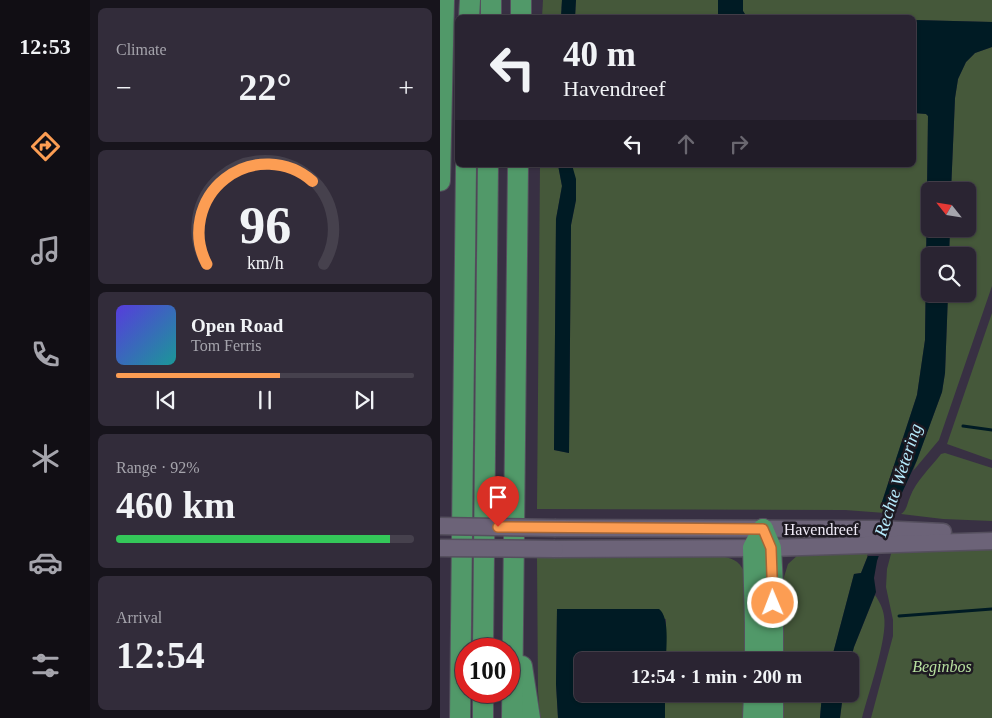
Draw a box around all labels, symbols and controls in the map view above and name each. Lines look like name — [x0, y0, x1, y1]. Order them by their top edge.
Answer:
text: 12:53 — [19, 34, 71, 59]
icon: left — [480, 35, 545, 100]
text: 40 m — [563, 35, 636, 74]
text: Climate — [116, 41, 167, 58]
text: 22° — [238, 66, 292, 108]
text: − — [116, 72, 132, 103]
text: + — [398, 72, 414, 103]
text: Havendreef — [563, 76, 666, 101]
icon: directions — [28, 129, 63, 164]
icon: left — [619, 130, 647, 158]
icon: ahead — [672, 130, 700, 158]
icon: right — [725, 130, 753, 158]
north arrow — [921, 182, 976, 238]
map controls — [921, 182, 976, 302]
text: 96 — [239, 197, 291, 254]
icon: music — [28, 233, 63, 268]
button: search — [921, 247, 976, 302]
text: km/h — [247, 253, 283, 273]
text: Open Road — [191, 315, 283, 336]
icon: phone — [28, 337, 63, 372]
text: Tom Ferris — [191, 337, 261, 354]
icon: previous — [152, 386, 180, 414]
icon: pause — [251, 386, 279, 414]
icon: next — [350, 386, 378, 414]
water label: Rechte Wetering — [870, 421, 926, 540]
icon: climate — [28, 441, 63, 476]
text: Range · 92% — [116, 459, 200, 476]
pin — [477, 476, 519, 527]
icon: arrive — [484, 483, 512, 511]
text: 460 km — [116, 484, 235, 526]
street label: Havendreef — [784, 521, 859, 538]
icon: car — [28, 545, 63, 580]
position arrow — [746, 576, 798, 628]
text: Arrival — [116, 609, 162, 626]
text: 12:54 — [116, 634, 205, 676]
speed limit sign: 100 — [455, 638, 520, 703]
icon: filters — [28, 648, 63, 683]
park label: Beginbos — [912, 658, 972, 676]
text: 12:54 · 1 min · 200 m — [631, 666, 802, 687]

